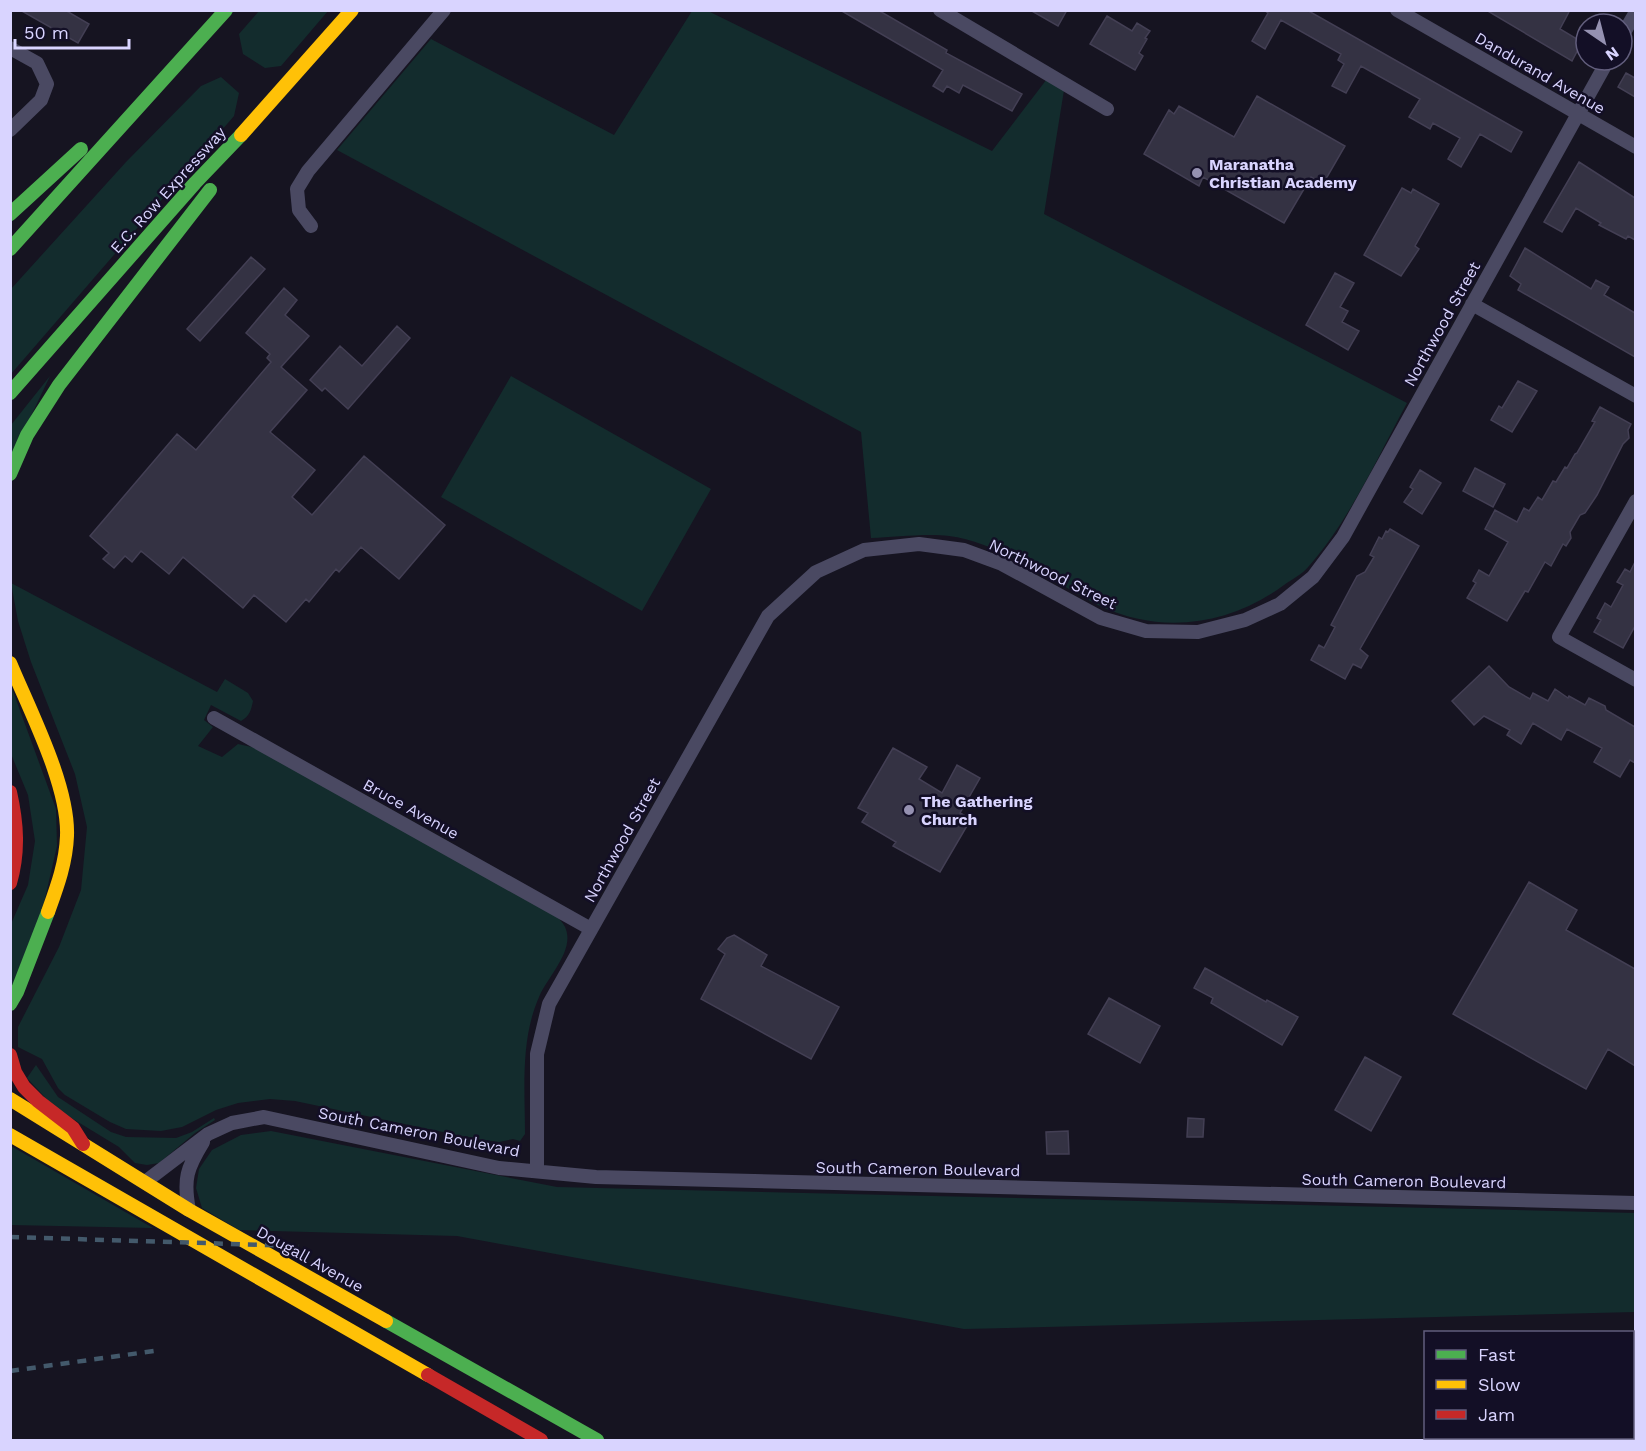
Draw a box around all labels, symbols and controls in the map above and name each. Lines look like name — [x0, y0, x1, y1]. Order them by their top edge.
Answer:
scale bar — [15, 12, 129, 50]
north arrow — [1574, 12, 1634, 72]
text: 50 m — [24, 22, 69, 43]
street label: Dandurand Avenue — [1472, 28, 1608, 118]
text: N — [1602, 43, 1623, 65]
street label: E.C. Row Expressway — [106, 122, 230, 257]
place label: Maranatha Christian Academy — [1209, 155, 1358, 192]
marker: Maranatha Christian Academy — [1190, 166, 1204, 180]
street label: Northwood Street — [1400, 258, 1484, 390]
street label: Northwood Street — [986, 535, 1120, 613]
street label: Northwood Street — [580, 774, 664, 906]
street label: Bruce Avenue — [360, 775, 462, 843]
place label: The Gathering Church — [921, 792, 1032, 829]
marker: The Gathering Church — [902, 803, 916, 817]
street label: South Cameron Boulevard — [317, 1103, 521, 1161]
street label: South Cameron Boulevard — [815, 1158, 1021, 1180]
street label: South Cameron Boulevard — [1301, 1170, 1507, 1192]
street label: Dougall Avenue — [253, 1222, 367, 1296]
legend — [1424, 1331, 1634, 1439]
text: Fast — [1478, 1344, 1516, 1365]
text: Slow — [1478, 1374, 1521, 1395]
text: Jam — [1478, 1404, 1515, 1425]

